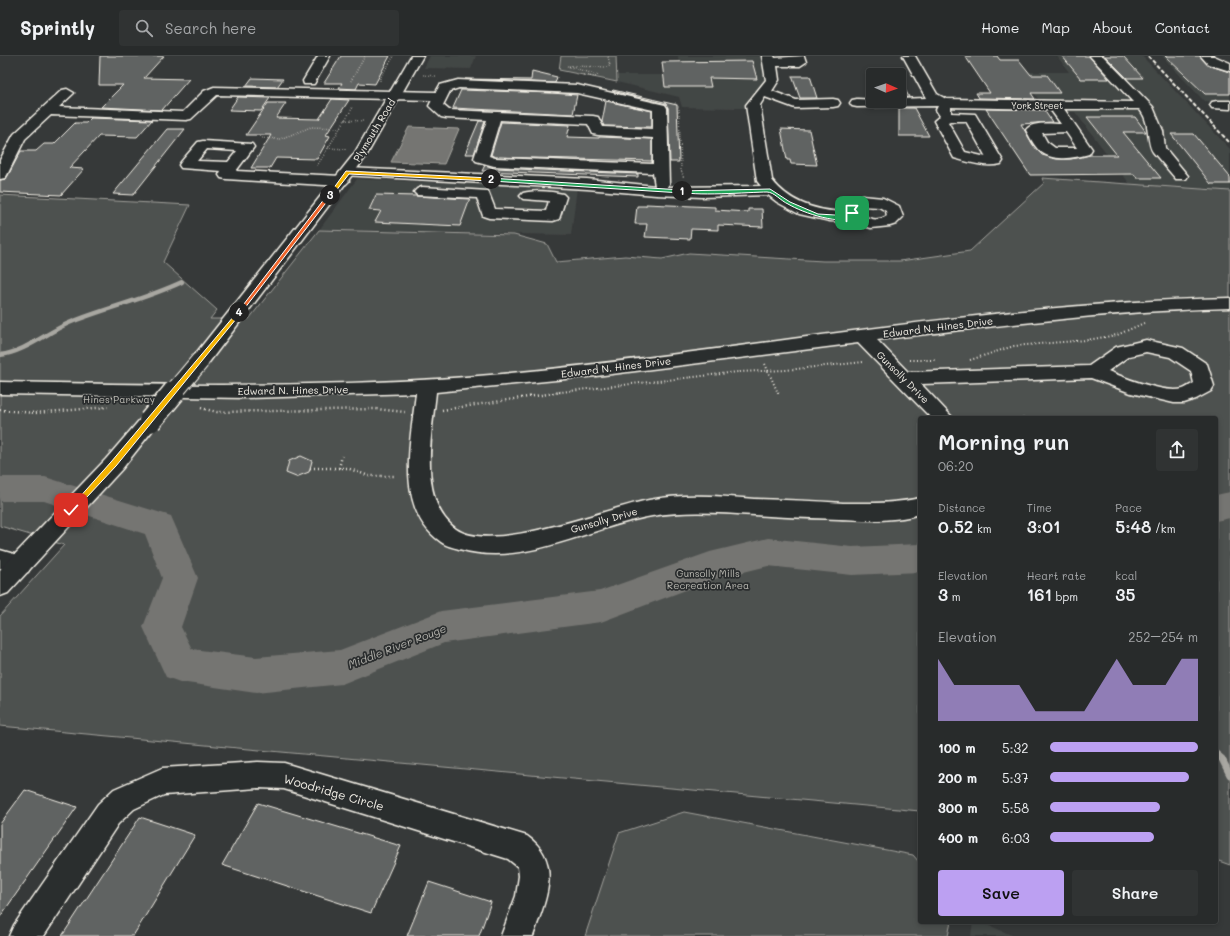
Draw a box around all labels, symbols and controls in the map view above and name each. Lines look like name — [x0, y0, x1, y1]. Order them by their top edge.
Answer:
search box — [119, 10, 399, 46]
text: Sprintly — [20, 15, 95, 40]
icon: search — [133, 17, 155, 39]
text: Search here — [165, 18, 256, 38]
text: Home — [981, 18, 1019, 37]
text: Map — [1041, 18, 1070, 37]
text: About — [1092, 18, 1133, 37]
text: Contact — [1155, 18, 1210, 37]
north arrow — [866, 68, 906, 108]
map controls — [866, 68, 906, 108]
street label: Plymouth Road — [350, 96, 398, 164]
street label: York Street — [1011, 100, 1063, 111]
pin: 2 — [481, 169, 501, 189]
text: 2 — [488, 171, 494, 186]
pin: 1 — [672, 181, 692, 201]
text: 1 — [680, 183, 684, 198]
pin: 3 — [320, 185, 340, 205]
text: 3 — [327, 187, 333, 202]
pin — [835, 196, 869, 230]
icon: arrive — [841, 202, 863, 224]
pin: 4 — [229, 302, 249, 322]
text: 4 — [236, 304, 242, 319]
street label: Edward N. Hines Drive — [882, 313, 994, 341]
street label: Gunsolly Drive — [874, 348, 932, 406]
street label: Edward N. Hines Drive — [560, 353, 672, 381]
street label: Edward N. Hines Drive — [238, 382, 348, 398]
park label: Hines Parkway — [83, 392, 155, 406]
text: Morning run — [938, 427, 1069, 456]
button: share — [1156, 429, 1198, 471]
text: 06:20 — [938, 457, 973, 474]
pin — [54, 493, 88, 527]
icon: check — [60, 499, 82, 521]
text: Distance — [938, 500, 985, 515]
text: Time — [1027, 500, 1052, 515]
text: Pace — [1115, 500, 1142, 515]
street label: Gunsolly Drive — [569, 504, 639, 536]
text: 0.52 — [938, 515, 973, 537]
text: 3:01 — [1027, 515, 1060, 537]
text: 5:48 — [1115, 515, 1152, 537]
text: km — [973, 521, 992, 536]
text: /km — [1152, 521, 1175, 536]
park label: Gunsolly Mills Recreation Area — [667, 566, 749, 592]
text: Elevation — [938, 568, 987, 583]
text: Heart rate — [1027, 568, 1086, 583]
text: kcal — [1115, 568, 1137, 583]
text: 3 — [938, 583, 948, 605]
text: 161 — [1027, 583, 1052, 605]
text: 35 — [1115, 583, 1135, 605]
text: m — [948, 589, 960, 604]
text: bpm — [1052, 589, 1078, 604]
water label: Middle River Rouge — [346, 620, 448, 672]
text: Elevation — [938, 628, 996, 645]
text: 252–254 m — [1128, 628, 1198, 645]
text: 100 m — [938, 739, 975, 756]
text: 5:32 — [1002, 739, 1028, 756]
text: 200 m — [938, 769, 977, 786]
text: 5:37 — [1002, 769, 1028, 786]
street label: Woodridge Circle — [282, 770, 386, 814]
text: 300 m — [938, 799, 978, 816]
text: 5:58 — [1002, 799, 1029, 816]
text: 400 m — [938, 829, 978, 846]
text: 6:03 — [1002, 829, 1030, 846]
button: Save — [938, 870, 1064, 916]
button: Share — [1072, 870, 1198, 916]

